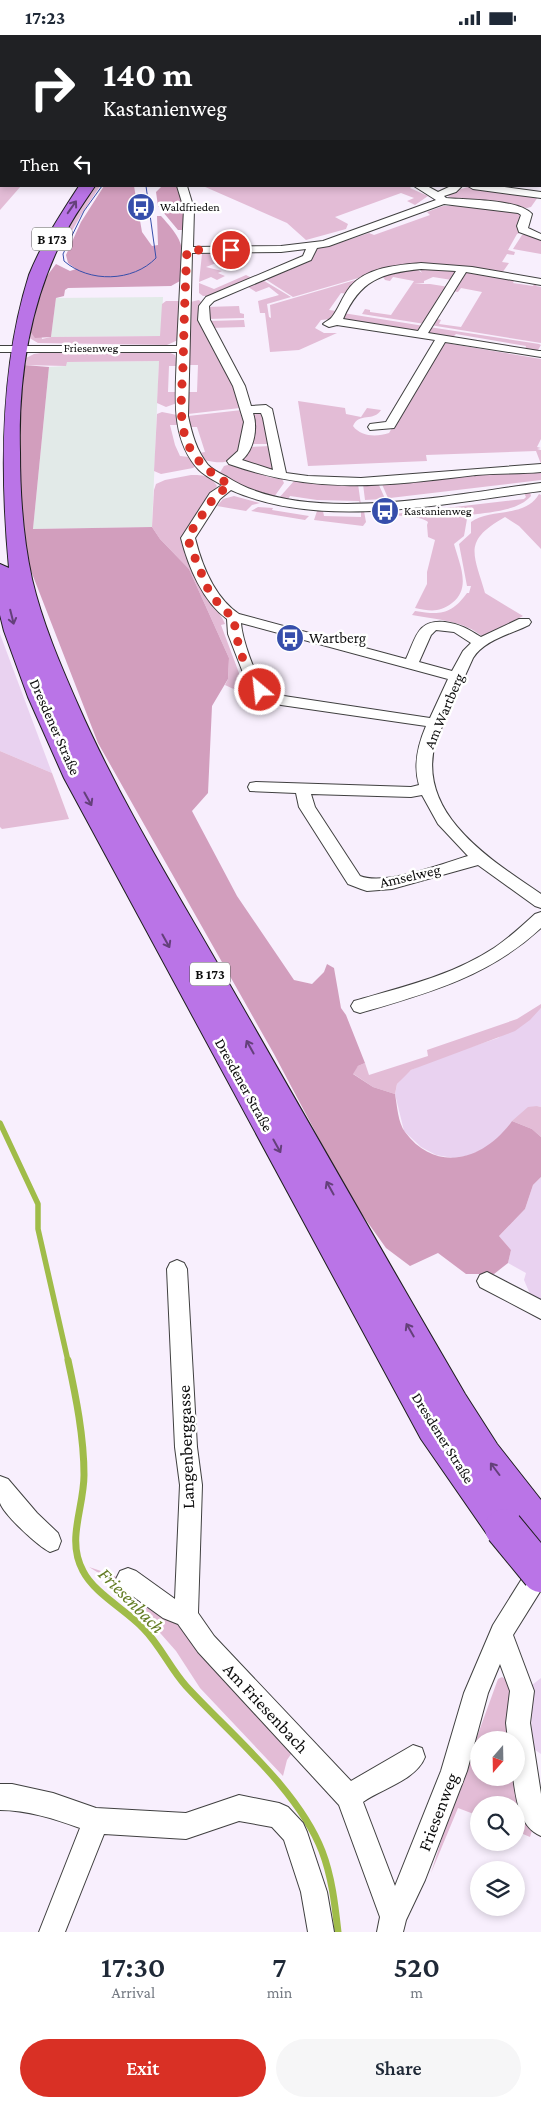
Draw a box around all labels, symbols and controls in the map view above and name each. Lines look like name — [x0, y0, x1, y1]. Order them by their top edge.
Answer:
text: 17:23 — [25, 7, 65, 28]
icon: right — [20, 55, 85, 120]
text: 140 m — [103, 55, 193, 94]
text: Kastanienweg — [103, 96, 227, 121]
icon: left — [69, 150, 97, 178]
text: Then — [20, 154, 59, 175]
bus stop icon: Waldfrieden — [126, 192, 156, 222]
one-way arrow — [67, 200, 77, 214]
place label: Waldfrieden — [160, 200, 220, 214]
road number: B 173 — [32, 227, 72, 250]
pin — [210, 229, 252, 271]
icon: arrive — [217, 236, 245, 264]
street label: Friesenweg — [64, 341, 119, 355]
bus stop icon: Kastanienweg — [370, 496, 400, 526]
place label: Kastanienweg — [404, 504, 472, 518]
one-way arrow — [7, 609, 17, 625]
bus stop icon: Wartberg — [275, 623, 305, 653]
place label: Wartberg — [309, 630, 366, 647]
position arrow — [233, 663, 285, 715]
street label: Am Wartberg — [421, 671, 468, 752]
street label: Dresdener Straße — [27, 676, 84, 778]
one-way arrow — [84, 791, 93, 806]
street label: Amselweg — [378, 861, 442, 892]
one-way arrow — [161, 934, 171, 949]
road number: B 173 — [190, 963, 230, 986]
street label: Dresdener Straße — [212, 1036, 276, 1135]
one-way arrow — [245, 1040, 255, 1054]
one-way arrow — [273, 1138, 283, 1152]
one-way arrow — [325, 1182, 335, 1196]
one-way arrow — [405, 1323, 415, 1337]
street label: Langenberggasse — [174, 1385, 198, 1509]
street label: Dresdener Straße — [409, 1390, 477, 1487]
one-way arrow — [490, 1462, 501, 1475]
water label: Friesenbach — [95, 1563, 169, 1637]
street label: Am Friesenbach — [219, 1659, 313, 1757]
north arrow — [470, 1731, 525, 1786]
map controls — [470, 1731, 525, 1916]
street label: Friesenweg — [414, 1770, 462, 1854]
button: search — [470, 1796, 525, 1851]
button: layers — [470, 1861, 525, 1916]
text: 17:30 — [101, 1950, 166, 1983]
text: 7 — [272, 1950, 287, 1983]
text: 520 — [393, 1950, 440, 1983]
text: Arrival — [112, 1984, 155, 2001]
text: min — [267, 1984, 292, 2001]
text: m — [410, 1984, 423, 2001]
button: Exit — [20, 2039, 266, 2097]
button: Share — [276, 2039, 521, 2097]

